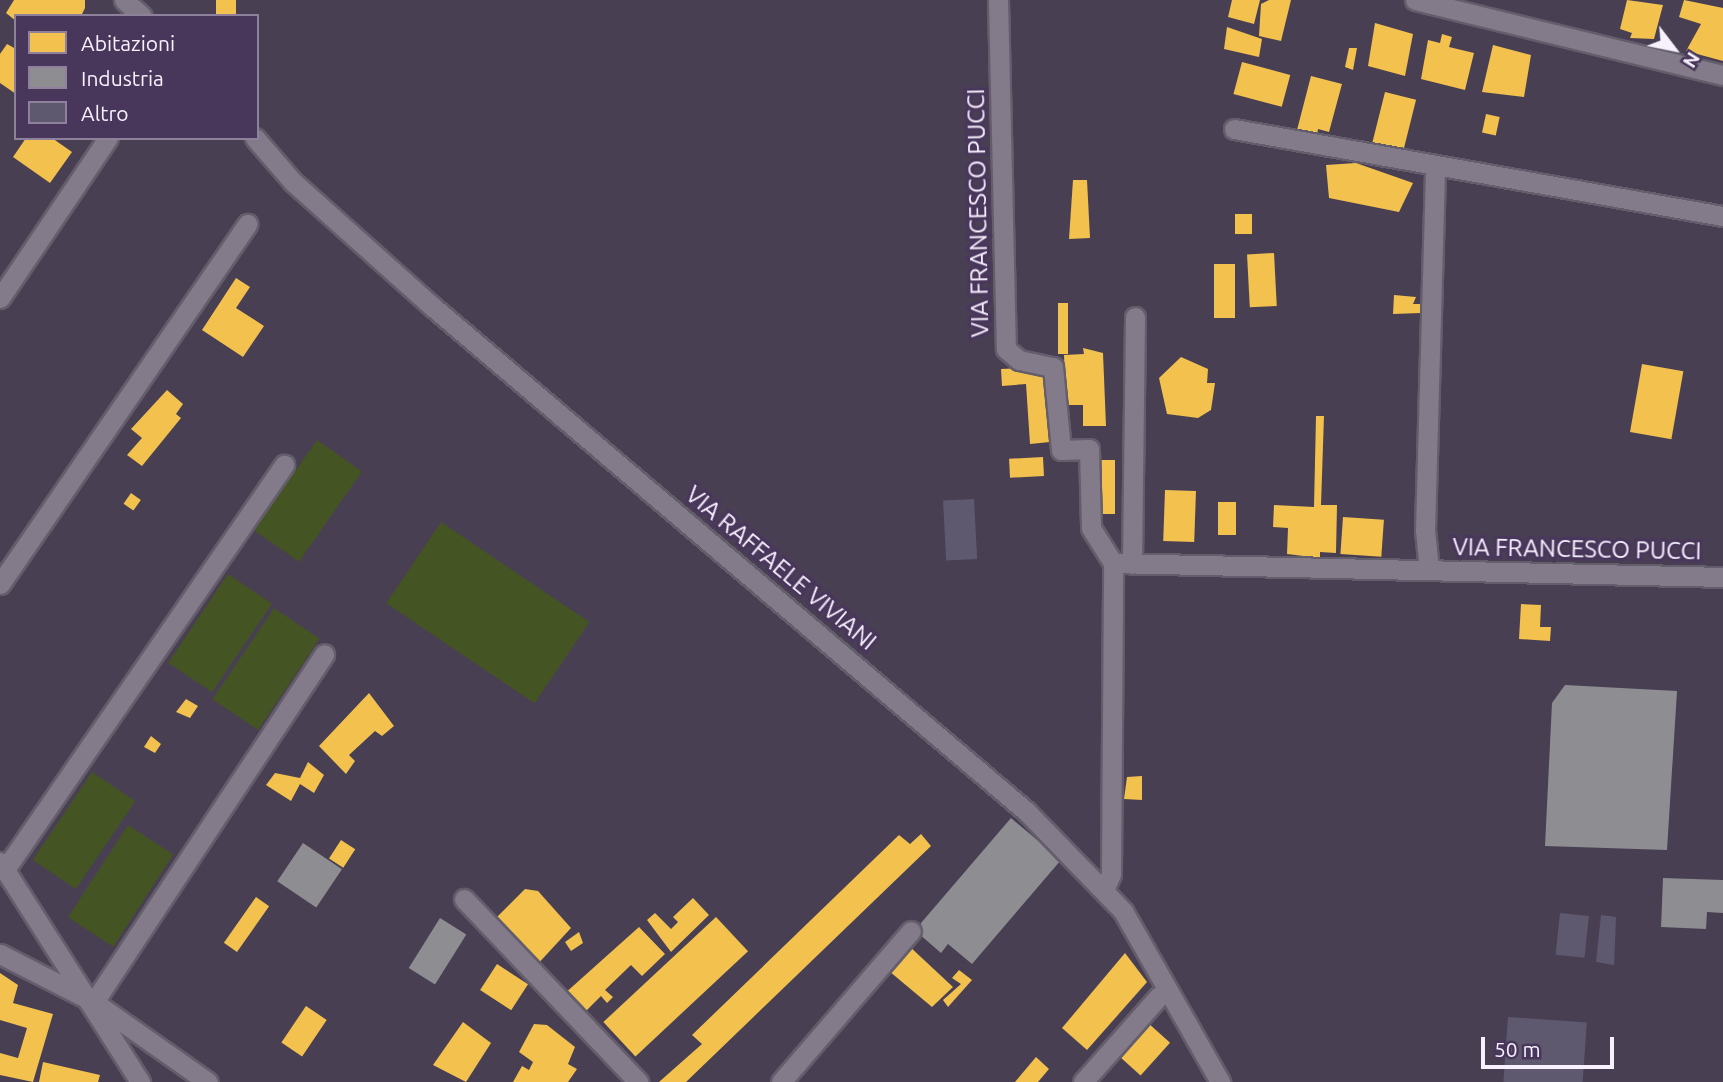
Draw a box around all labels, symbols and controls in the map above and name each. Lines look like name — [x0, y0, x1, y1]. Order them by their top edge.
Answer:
legend — [14, 14, 259, 140]
north arrow — [1639, 14, 1709, 84]
text: Abitazioni — [81, 31, 175, 55]
text: N — [1679, 48, 1705, 72]
text: Industria — [81, 66, 164, 90]
street label: VIA FRANCESCO PUCCI — [961, 88, 995, 338]
text: Altro — [81, 101, 129, 125]
street label: VIA RAFFAELE VIVIANI — [680, 480, 882, 656]
street label: VIA FRANCESCO PUCCI — [1452, 532, 1702, 566]
scale bar — [1485, 1023, 1618, 1066]
text: 50 m — [1494, 1037, 1541, 1061]

